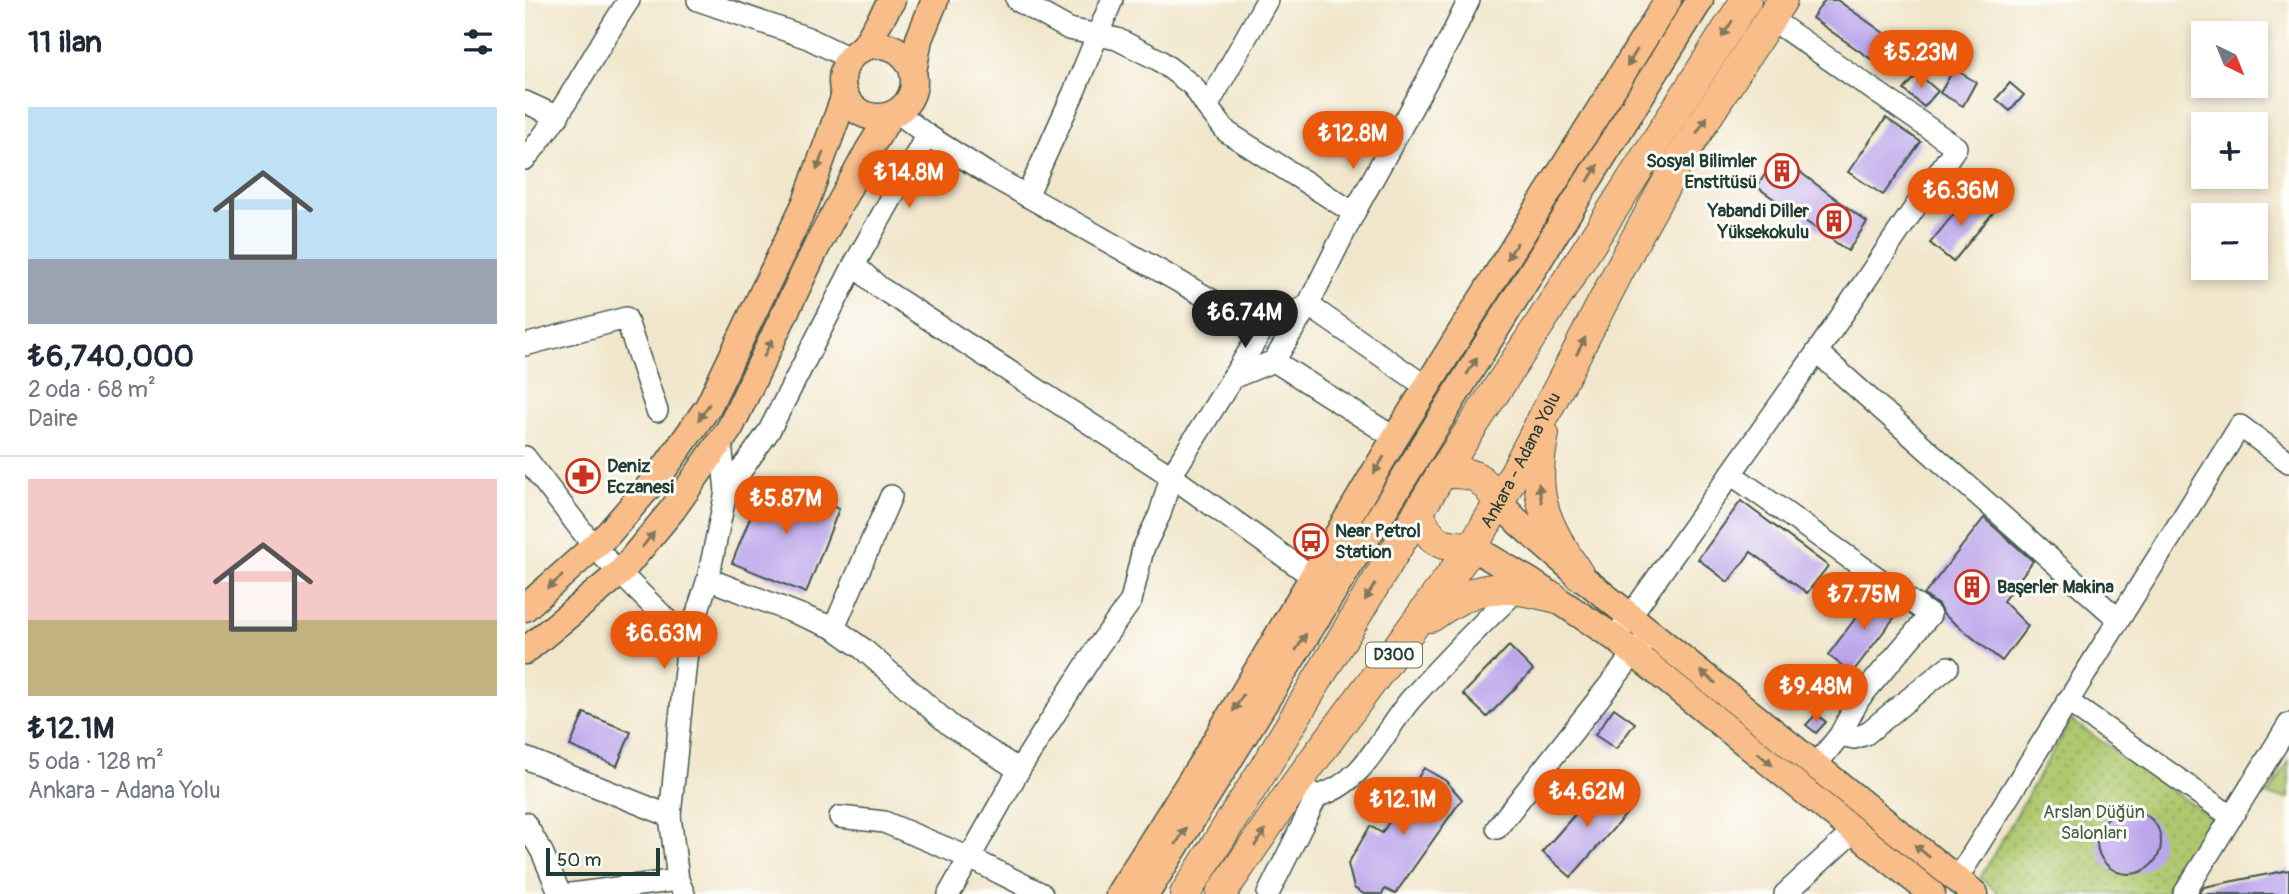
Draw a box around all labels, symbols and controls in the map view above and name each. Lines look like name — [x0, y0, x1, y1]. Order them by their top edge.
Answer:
one-way arrow — [1720, 20, 1734, 38]
north arrow — [2191, 21, 2268, 98]
map controls — [2191, 21, 2268, 280]
icon: filters — [459, 23, 497, 61]
text: 11 ilan — [28, 24, 102, 61]
pin: ₺5.23M — [1864, 31, 1978, 90]
text: ₺5.23M — [1885, 38, 1957, 67]
one-way arrow — [1626, 48, 1639, 68]
pin: ₺12.8M — [1296, 111, 1410, 171]
button: + — [2191, 112, 2268, 189]
one-way arrow — [1696, 115, 1709, 135]
text: ₺12.8M — [1319, 119, 1387, 148]
pin: ₺14.8M — [852, 150, 966, 210]
place label: Sosyal Bilimler Enstitüsü — [1646, 150, 1758, 194]
one-way arrow — [814, 151, 825, 172]
icon: home — [200, 152, 326, 278]
building icon: Sosyal Bilimler Enstitüsü — [1763, 152, 1801, 190]
text: ₺14.8M — [874, 158, 944, 187]
one-way arrow — [1586, 163, 1599, 182]
pin: ₺6.36M — [1904, 168, 2018, 228]
text: ₺6.36M — [1923, 176, 1999, 205]
place label: Yabandi Diller Yüksekokulu — [1707, 200, 1810, 244]
building icon: Yabandi Diller Yüksekokulu — [1815, 202, 1853, 240]
button: − — [2191, 203, 2268, 280]
one-way arrow — [1506, 242, 1519, 261]
pin: ₺6.74M — [1188, 290, 1302, 350]
text: ₺6.74M — [1208, 298, 1282, 327]
one-way arrow — [1575, 336, 1587, 356]
text: ₺6,740,000 — [28, 338, 194, 375]
one-way arrow — [762, 338, 774, 358]
one-way arrow — [1466, 356, 1479, 375]
text: 2 oda · 68 m² — [28, 375, 156, 404]
street label: Ankara - Adana Yolu — [1475, 388, 1566, 532]
one-way arrow — [697, 402, 710, 422]
text: Daire — [28, 404, 77, 433]
place label: Deniz Eczanesi — [607, 455, 674, 499]
one-way arrow — [1373, 456, 1385, 475]
pharmacy icon: Deniz Eczanesi — [564, 457, 602, 495]
pin: ₺5.87M — [729, 476, 843, 536]
one-way arrow — [1534, 481, 1545, 503]
text: ₺5.87M — [750, 484, 822, 513]
place label: Near Petrol Station — [1335, 520, 1421, 564]
bus stop icon: Near Petrol Station — [1292, 522, 1330, 560]
icon: home — [200, 524, 326, 650]
one-way arrow — [640, 531, 655, 549]
building icon: Başerler Makina — [1953, 568, 1991, 606]
pin: ₺7.75M — [1807, 572, 1921, 632]
one-way arrow — [546, 574, 563, 589]
place label: Başerler Makina — [1997, 576, 2115, 599]
text: ₺7.75M — [1828, 580, 1900, 609]
one-way arrow — [1364, 582, 1377, 601]
pin: ₺6.63M — [607, 612, 721, 671]
text: ₺6.63M — [626, 619, 702, 648]
one-way arrow — [1294, 633, 1307, 652]
road number: D300 — [1366, 642, 1422, 668]
pin: ₺9.48M — [1759, 664, 1873, 724]
one-way arrow — [1699, 669, 1717, 684]
text: ₺9.48M — [1780, 672, 1852, 701]
one-way arrow — [1232, 693, 1244, 712]
text: ₺12.1M — [28, 710, 114, 747]
text: 5 oda · 128 m² — [28, 747, 164, 776]
one-way arrow — [1756, 751, 1774, 766]
pin: ₺4.62M — [1530, 770, 1644, 829]
text: Ankara - Adana Yolu — [28, 776, 221, 805]
text: ₺4.62M — [1550, 777, 1624, 806]
pin: ₺12.1M — [1346, 778, 1460, 837]
text: ₺12.1M — [1370, 785, 1436, 814]
park label: Arslan Düğün Salonları — [2043, 801, 2145, 845]
one-way arrow — [1175, 826, 1188, 845]
one-way arrow — [1253, 828, 1266, 847]
one-way arrow — [1914, 843, 1932, 858]
scale bar — [546, 845, 660, 877]
text: 50 m — [557, 848, 601, 872]

